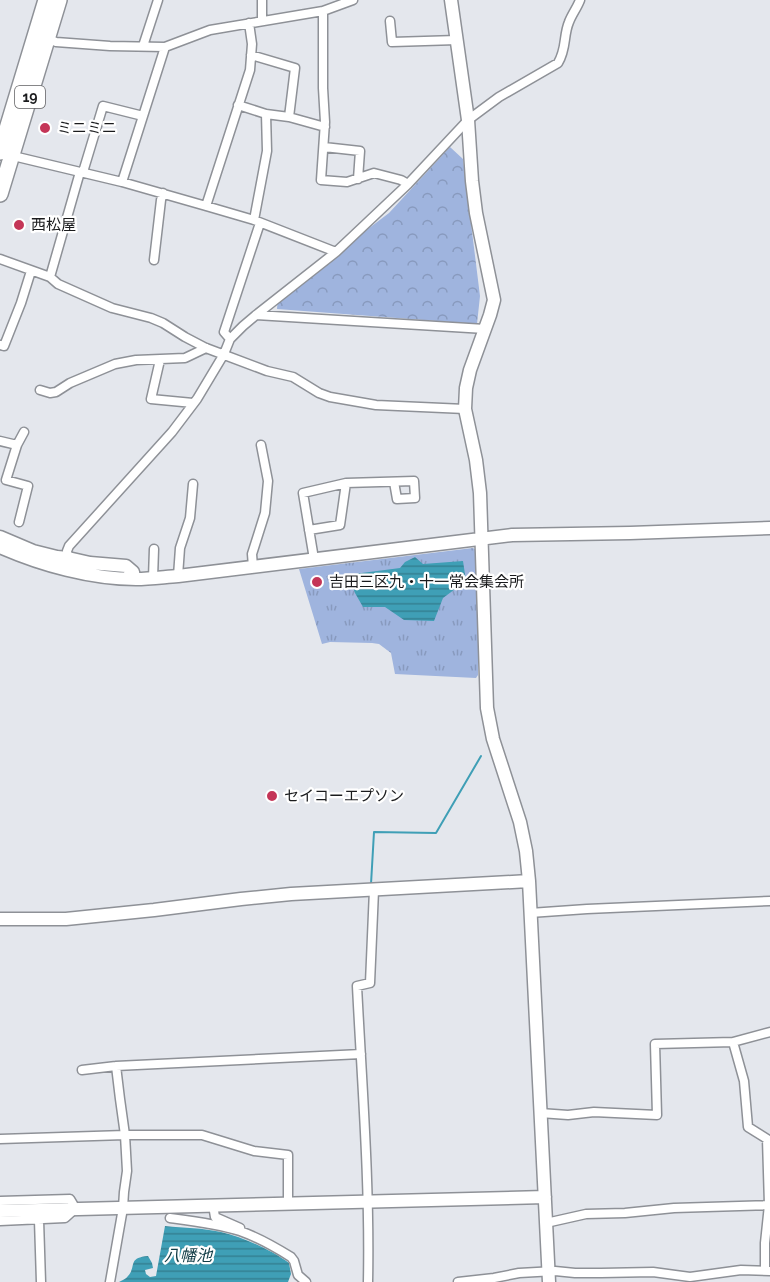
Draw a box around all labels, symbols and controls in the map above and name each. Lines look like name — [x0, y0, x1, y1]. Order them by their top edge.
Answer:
road number: 19 — [15, 86, 45, 108]
place label: ミニミニ — [57, 119, 117, 137]
marker: ミニミニ — [38, 121, 52, 135]
place label: 西松屋 — [31, 216, 76, 234]
marker: 西松屋 — [12, 218, 26, 232]
place label: 吉田三区九・十一常会集会所 — [329, 573, 524, 591]
marker: 吉田三区九・十一常会集会所 — [310, 575, 324, 589]
place label: セイコーエプソン — [284, 787, 404, 805]
marker: セイコーエプソン — [265, 789, 279, 803]
water label: 八幡池 — [164, 1246, 214, 1265]

